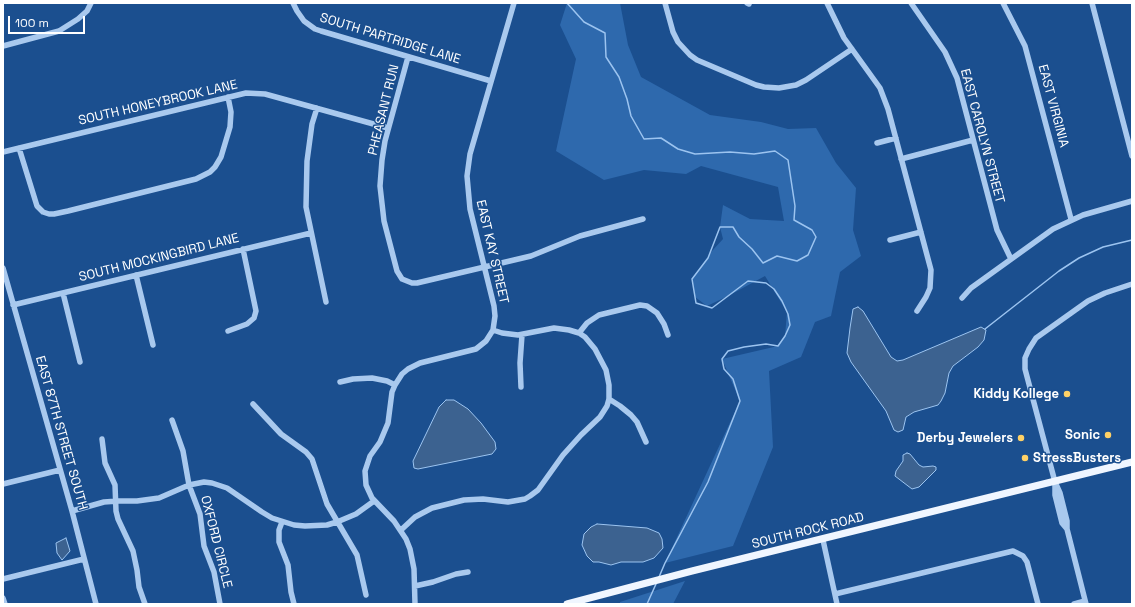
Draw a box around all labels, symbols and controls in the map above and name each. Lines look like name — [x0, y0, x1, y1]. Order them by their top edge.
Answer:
scale bar — [10, 8, 87, 34]
street label: SOUTH PARTRIDGE LANE — [318, 10, 462, 68]
text: 100 m — [15, 15, 49, 31]
street label: PHEASANT RUN — [365, 63, 403, 157]
street label: EAST VIRGINIA — [1034, 63, 1072, 149]
street label: EAST CAROLYN STREET — [957, 67, 1007, 205]
street label: SOUTH HONEYBROOK LANE — [77, 77, 239, 129]
street label: EAST KAY STREET — [472, 199, 512, 305]
street label: SOUTH MOCKINGBIRD LANE — [77, 231, 241, 285]
street label: EAST 87TH STREET SOUTH — [32, 354, 90, 512]
place label: Kiddy Kollege — [973, 386, 1059, 402]
marker: Kiddy Kollege — [1062, 389, 1072, 399]
place label: Sonic — [1065, 427, 1100, 443]
place label: Derby Jewelers — [917, 430, 1013, 446]
marker: Sonic — [1103, 430, 1113, 440]
marker: Derby Jewelers — [1016, 433, 1026, 443]
place label: StressBusters — [1033, 450, 1121, 466]
marker: StressBusters — [1020, 453, 1030, 463]
street label: OXFORD CIRCLE — [197, 494, 235, 590]
street label: SOUTH ROCK ROAD — [750, 510, 866, 552]

